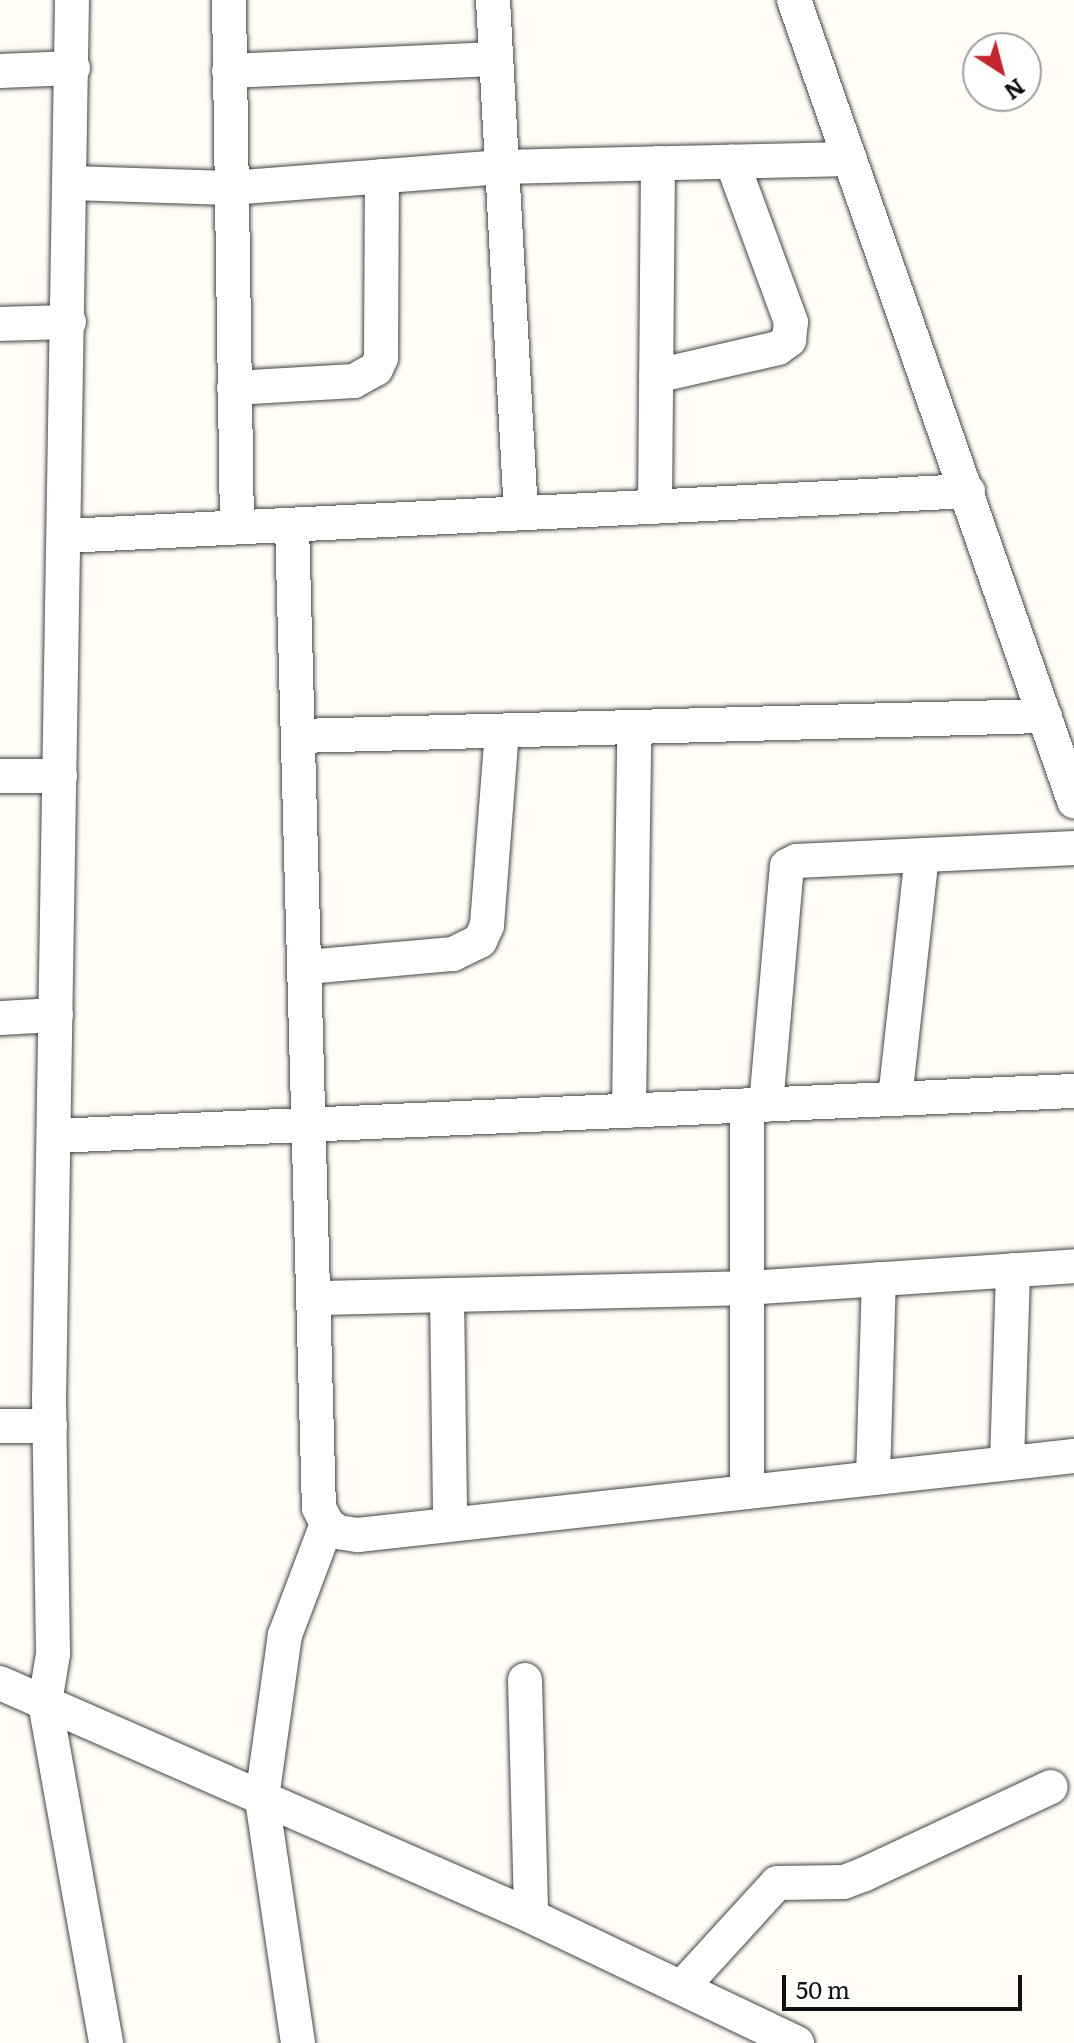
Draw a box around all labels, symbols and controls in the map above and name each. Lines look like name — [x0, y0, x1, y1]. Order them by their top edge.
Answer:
north arrow — [962, 32, 1042, 112]
text: N — [998, 71, 1032, 109]
scale bar — [786, 1959, 1026, 2009]
text: 50 m — [796, 1971, 850, 2006]

